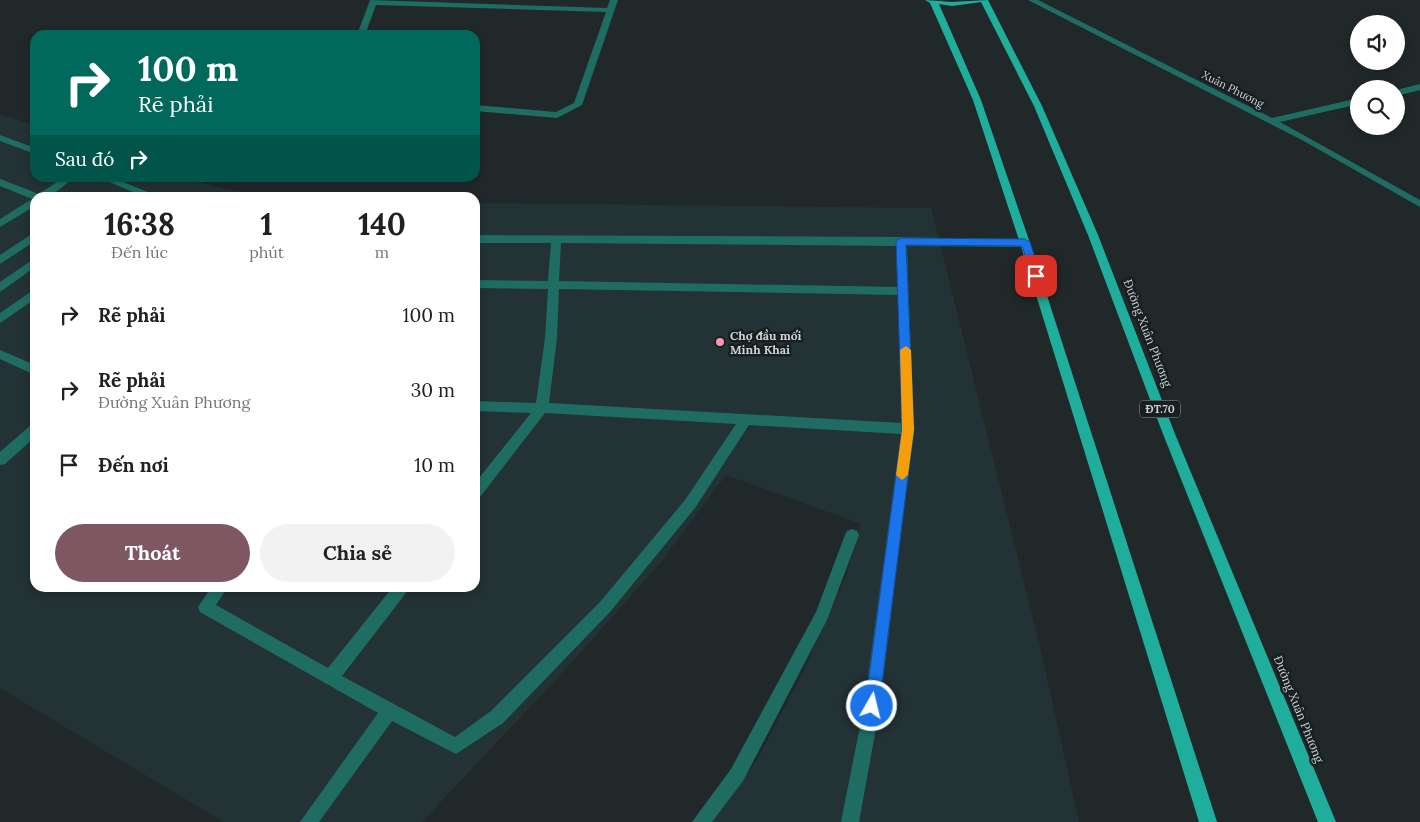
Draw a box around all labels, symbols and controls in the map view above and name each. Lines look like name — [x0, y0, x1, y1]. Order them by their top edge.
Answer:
map controls — [1350, 15, 1405, 135]
button: sound — [1350, 15, 1405, 70]
text: 100 m — [138, 46, 238, 91]
icon: right — [55, 50, 120, 115]
street label: Xuân Phương — [1200, 67, 1267, 111]
button: search — [1350, 80, 1405, 135]
text: Rẽ phải — [138, 90, 213, 118]
icon: right — [124, 145, 152, 173]
text: Sau đó — [55, 147, 114, 171]
text: 16:38 — [104, 205, 175, 243]
text: 1 — [260, 205, 273, 243]
text: 140 — [358, 205, 406, 243]
text: Đến lúc — [111, 242, 168, 262]
text: phút — [249, 242, 284, 262]
text: m — [375, 242, 389, 262]
pin — [1015, 255, 1057, 297]
icon: arrive — [1022, 262, 1050, 290]
street label: Đường Xuân Phương — [1121, 277, 1176, 389]
icon: right — [55, 301, 83, 329]
text: Rẽ phải — [98, 303, 166, 327]
text: 100 m — [403, 303, 455, 327]
place label: Chợ đầu mối Minh Khai — [730, 328, 802, 357]
marker: Chợ đầu mối Minh Khai — [714, 336, 726, 348]
text: Rẽ phải — [98, 368, 166, 392]
icon: right — [55, 376, 83, 404]
text: 30 m — [411, 378, 455, 402]
text: Đường Xuân Phương — [98, 392, 250, 412]
road number: ĐT.70 — [1140, 400, 1180, 418]
icon: arrive — [55, 451, 83, 479]
text: Đến nơi — [98, 453, 169, 477]
text: 10 m — [414, 453, 455, 477]
button: Thoát — [55, 524, 250, 582]
button: Chia sẻ — [260, 524, 455, 582]
street label: Đường Xuân Phương — [1271, 653, 1327, 765]
position arrow — [845, 679, 897, 731]

